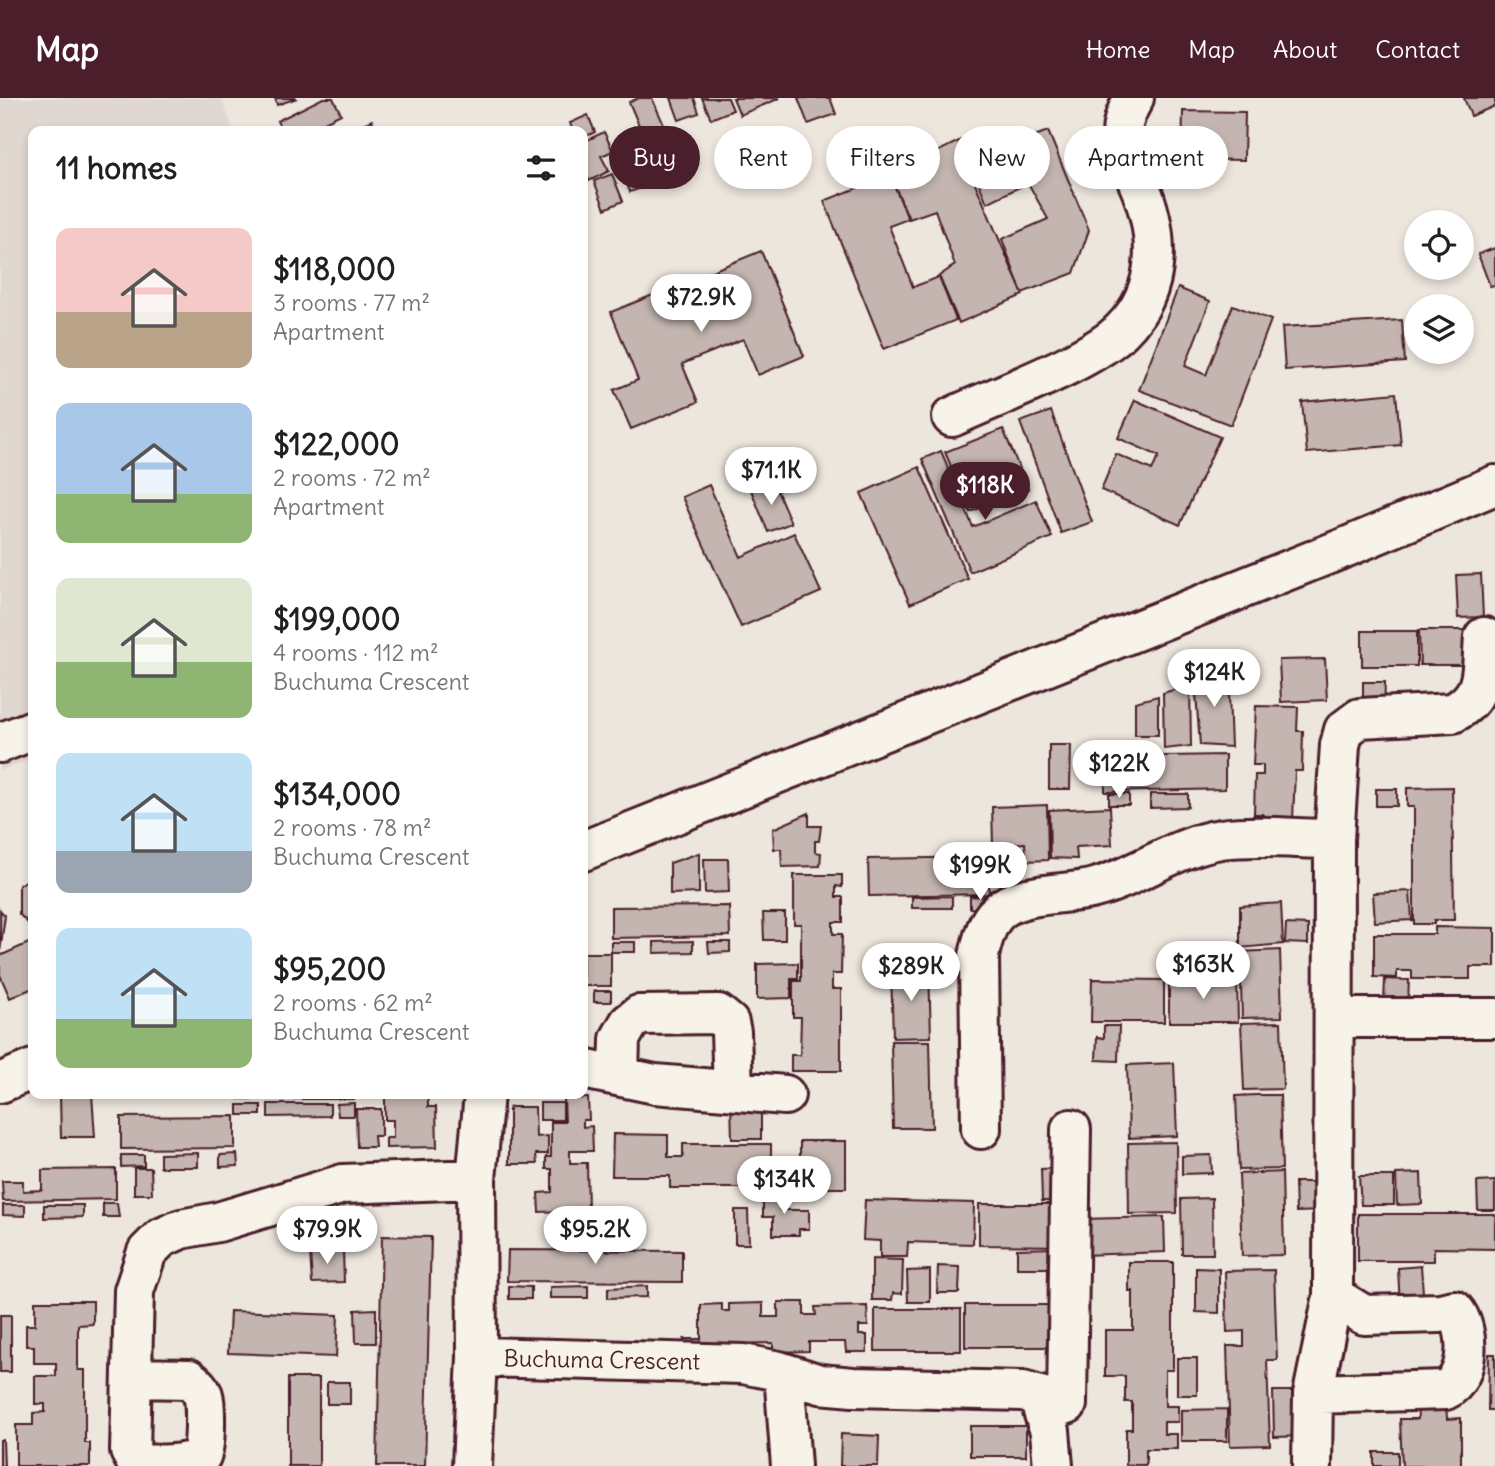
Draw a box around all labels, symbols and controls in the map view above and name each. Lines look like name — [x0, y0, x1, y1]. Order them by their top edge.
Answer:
text: Map — [35, 28, 99, 70]
text: Home — [1086, 34, 1150, 64]
text: Map — [1188, 34, 1235, 64]
text: About — [1273, 34, 1337, 64]
text: Contact — [1375, 34, 1460, 64]
chip: Buy — [609, 126, 700, 189]
chip: Rent — [714, 126, 812, 189]
chip: Filters — [826, 126, 940, 189]
chip: New — [954, 126, 1050, 189]
chip: Apartment — [1064, 126, 1228, 189]
text: 11 homes — [56, 149, 177, 187]
icon: filters — [522, 149, 560, 187]
map controls — [1404, 210, 1474, 364]
button: locate — [1404, 210, 1474, 280]
text: $118,000 — [273, 250, 396, 288]
icon: home — [112, 256, 196, 340]
pin: $72.9K — [644, 274, 758, 334]
text: $72.9K — [667, 282, 735, 311]
text: 3 rooms · 77 m² — [273, 288, 430, 317]
button: layers — [1404, 294, 1474, 364]
text: Apartment — [273, 317, 385, 346]
text: $122,000 — [273, 425, 399, 463]
icon: home — [112, 431, 196, 515]
pin: $71.1K — [714, 448, 828, 507]
text: $71.1K — [741, 455, 801, 484]
pin: $118K — [936, 462, 1034, 522]
text: 2 rooms · 72 m² — [273, 463, 431, 492]
text: $118K — [956, 470, 1014, 499]
text: Apartment — [273, 492, 385, 521]
text: $199,000 — [273, 600, 400, 638]
icon: home — [112, 606, 196, 690]
text: 4 rooms · 112 m² — [273, 638, 439, 667]
pin: $124K — [1165, 650, 1263, 709]
text: $124K — [1183, 657, 1245, 686]
text: Buchuma Crescent — [273, 667, 470, 696]
pin: $122K — [1070, 740, 1168, 800]
text: $122K — [1089, 748, 1149, 777]
text: $134,000 — [273, 775, 401, 813]
icon: home — [112, 781, 196, 865]
text: 2 rooms · 78 m² — [273, 813, 432, 842]
text: Buchuma Crescent — [273, 842, 470, 871]
pin: $199K — [931, 842, 1029, 902]
text: $199K — [949, 850, 1011, 879]
pin: $163K — [1154, 942, 1252, 1001]
pin: $289K — [862, 944, 960, 1003]
text: $163K — [1172, 949, 1234, 978]
text: $95,200 — [273, 950, 386, 988]
text: $289K — [878, 951, 944, 980]
icon: home — [112, 956, 196, 1040]
text: 2 rooms · 62 m² — [273, 988, 433, 1017]
text: Buchuma Crescent — [273, 1017, 470, 1046]
pin: $134K — [735, 1156, 833, 1216]
text: $134K — [753, 1164, 815, 1193]
pin: $79.9K — [270, 1206, 384, 1266]
pin: $95.2K — [538, 1206, 652, 1266]
text: $79.9K — [293, 1214, 361, 1243]
text: $95.2K — [560, 1214, 630, 1243]
street label: Buchuma Crescent — [503, 1343, 701, 1376]

